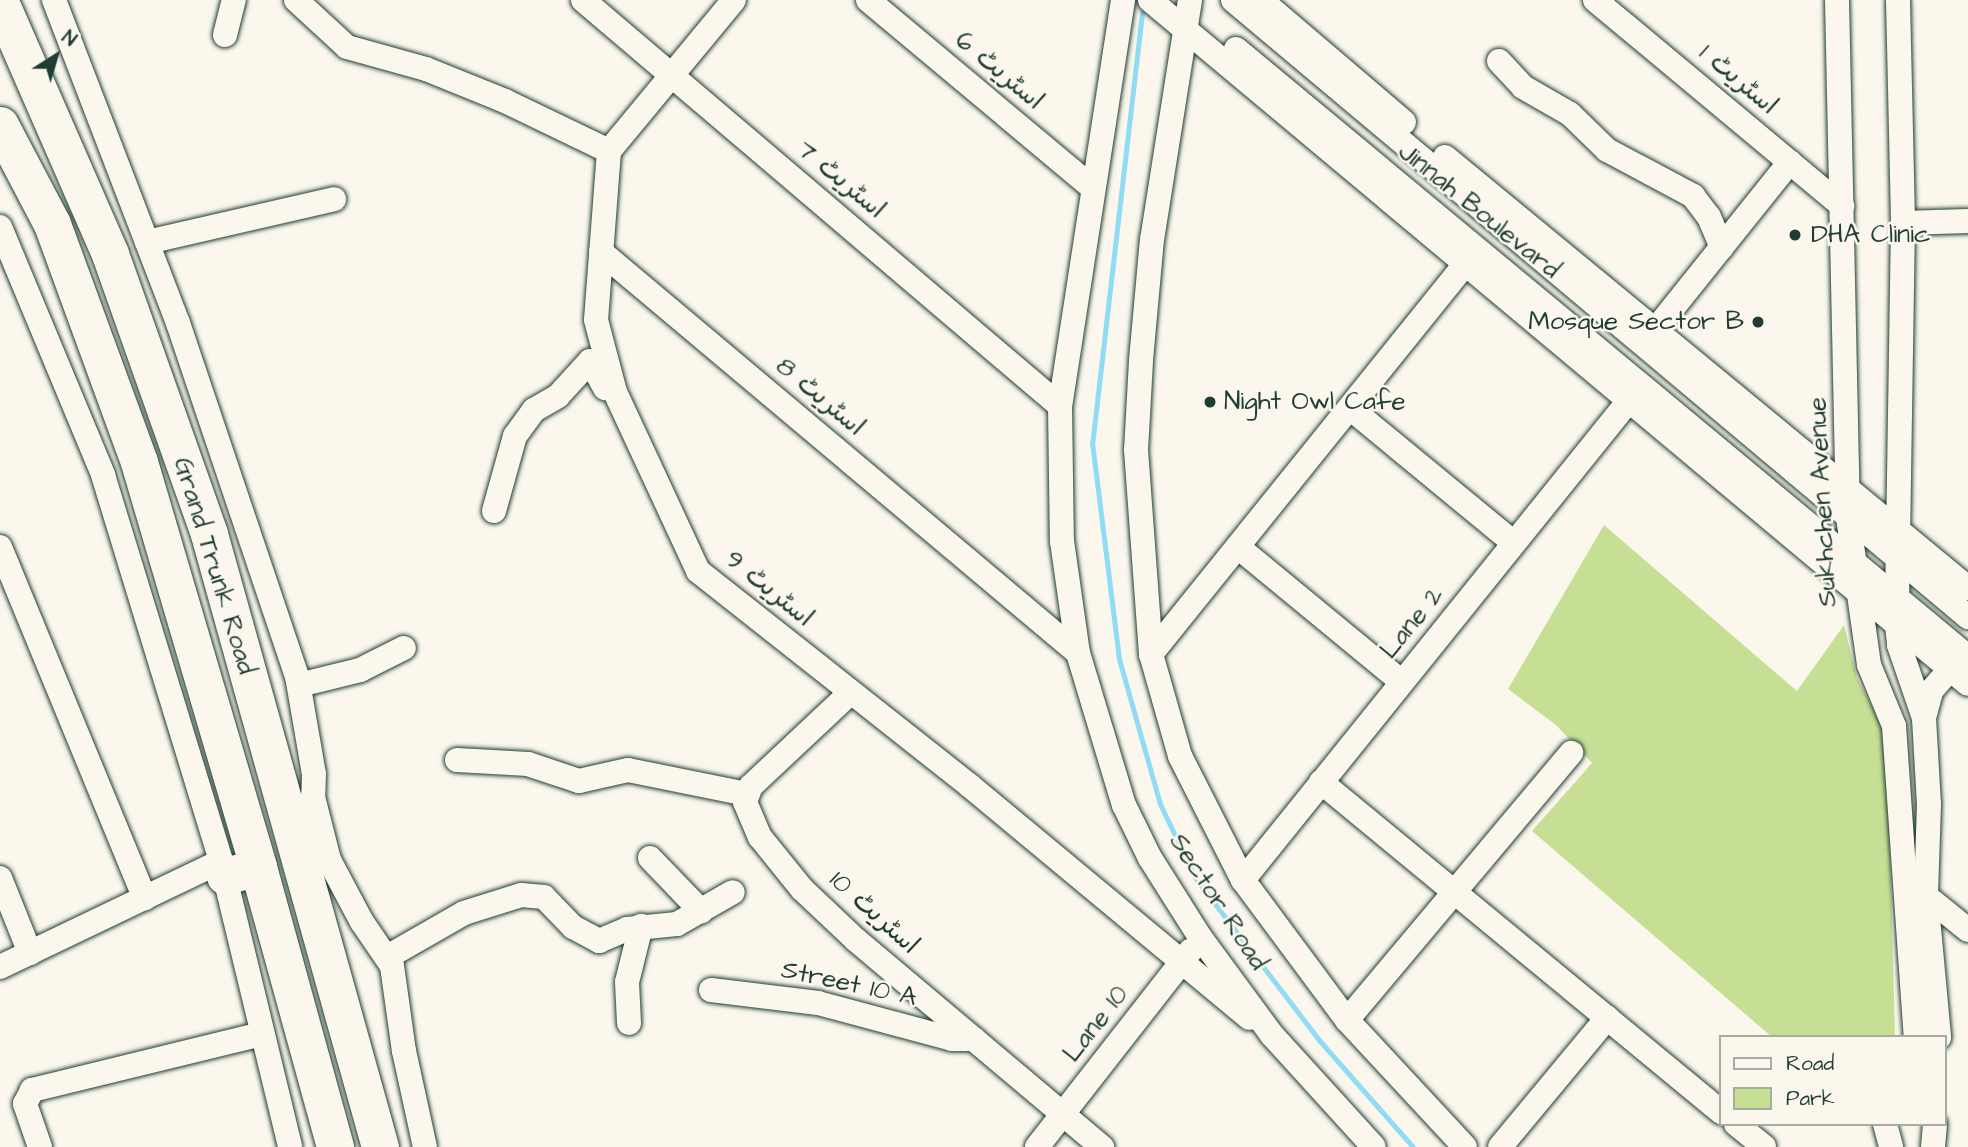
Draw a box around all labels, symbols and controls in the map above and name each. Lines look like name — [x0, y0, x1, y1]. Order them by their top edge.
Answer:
north arrow — [21, 21, 91, 91]
text: N — [56, 24, 82, 53]
street label: اسٹریٹ 6 — [948, 25, 1050, 117]
street label: اسٹریٹ 1 — [1692, 38, 1784, 122]
street label: اسٹریٹ 7 — [790, 134, 892, 226]
street label: Jinnah Boulevard — [1392, 136, 1566, 286]
place label: DHA Clinic — [1811, 219, 1930, 251]
marker: DHA Clinic — [1785, 225, 1805, 245]
place label: Mosque Sector B — [1528, 306, 1744, 338]
marker: Mosque Sector B — [1750, 314, 1766, 330]
street label: اسٹریٹ 8 — [769, 351, 871, 443]
place label: Night Owl Cafe — [1224, 386, 1406, 418]
marker: Night Owl Cafe — [1202, 394, 1218, 410]
street label: Sukhchen Avenue — [1802, 396, 1844, 608]
street label: Grand Trunk Road — [166, 454, 262, 678]
street label: اسٹریٹ 9 — [719, 544, 819, 634]
street label: Lane 2 — [1374, 581, 1450, 665]
street label: Sector Road — [1162, 828, 1274, 976]
street label: اسٹریٹ 10 — [823, 865, 925, 961]
street label: Street 10 A — [779, 954, 919, 1014]
street label: Lane 10 — [1056, 980, 1136, 1068]
legend — [1720, 1035, 1947, 1126]
text: Road — [1786, 1049, 1834, 1078]
text: Park — [1786, 1084, 1835, 1113]

